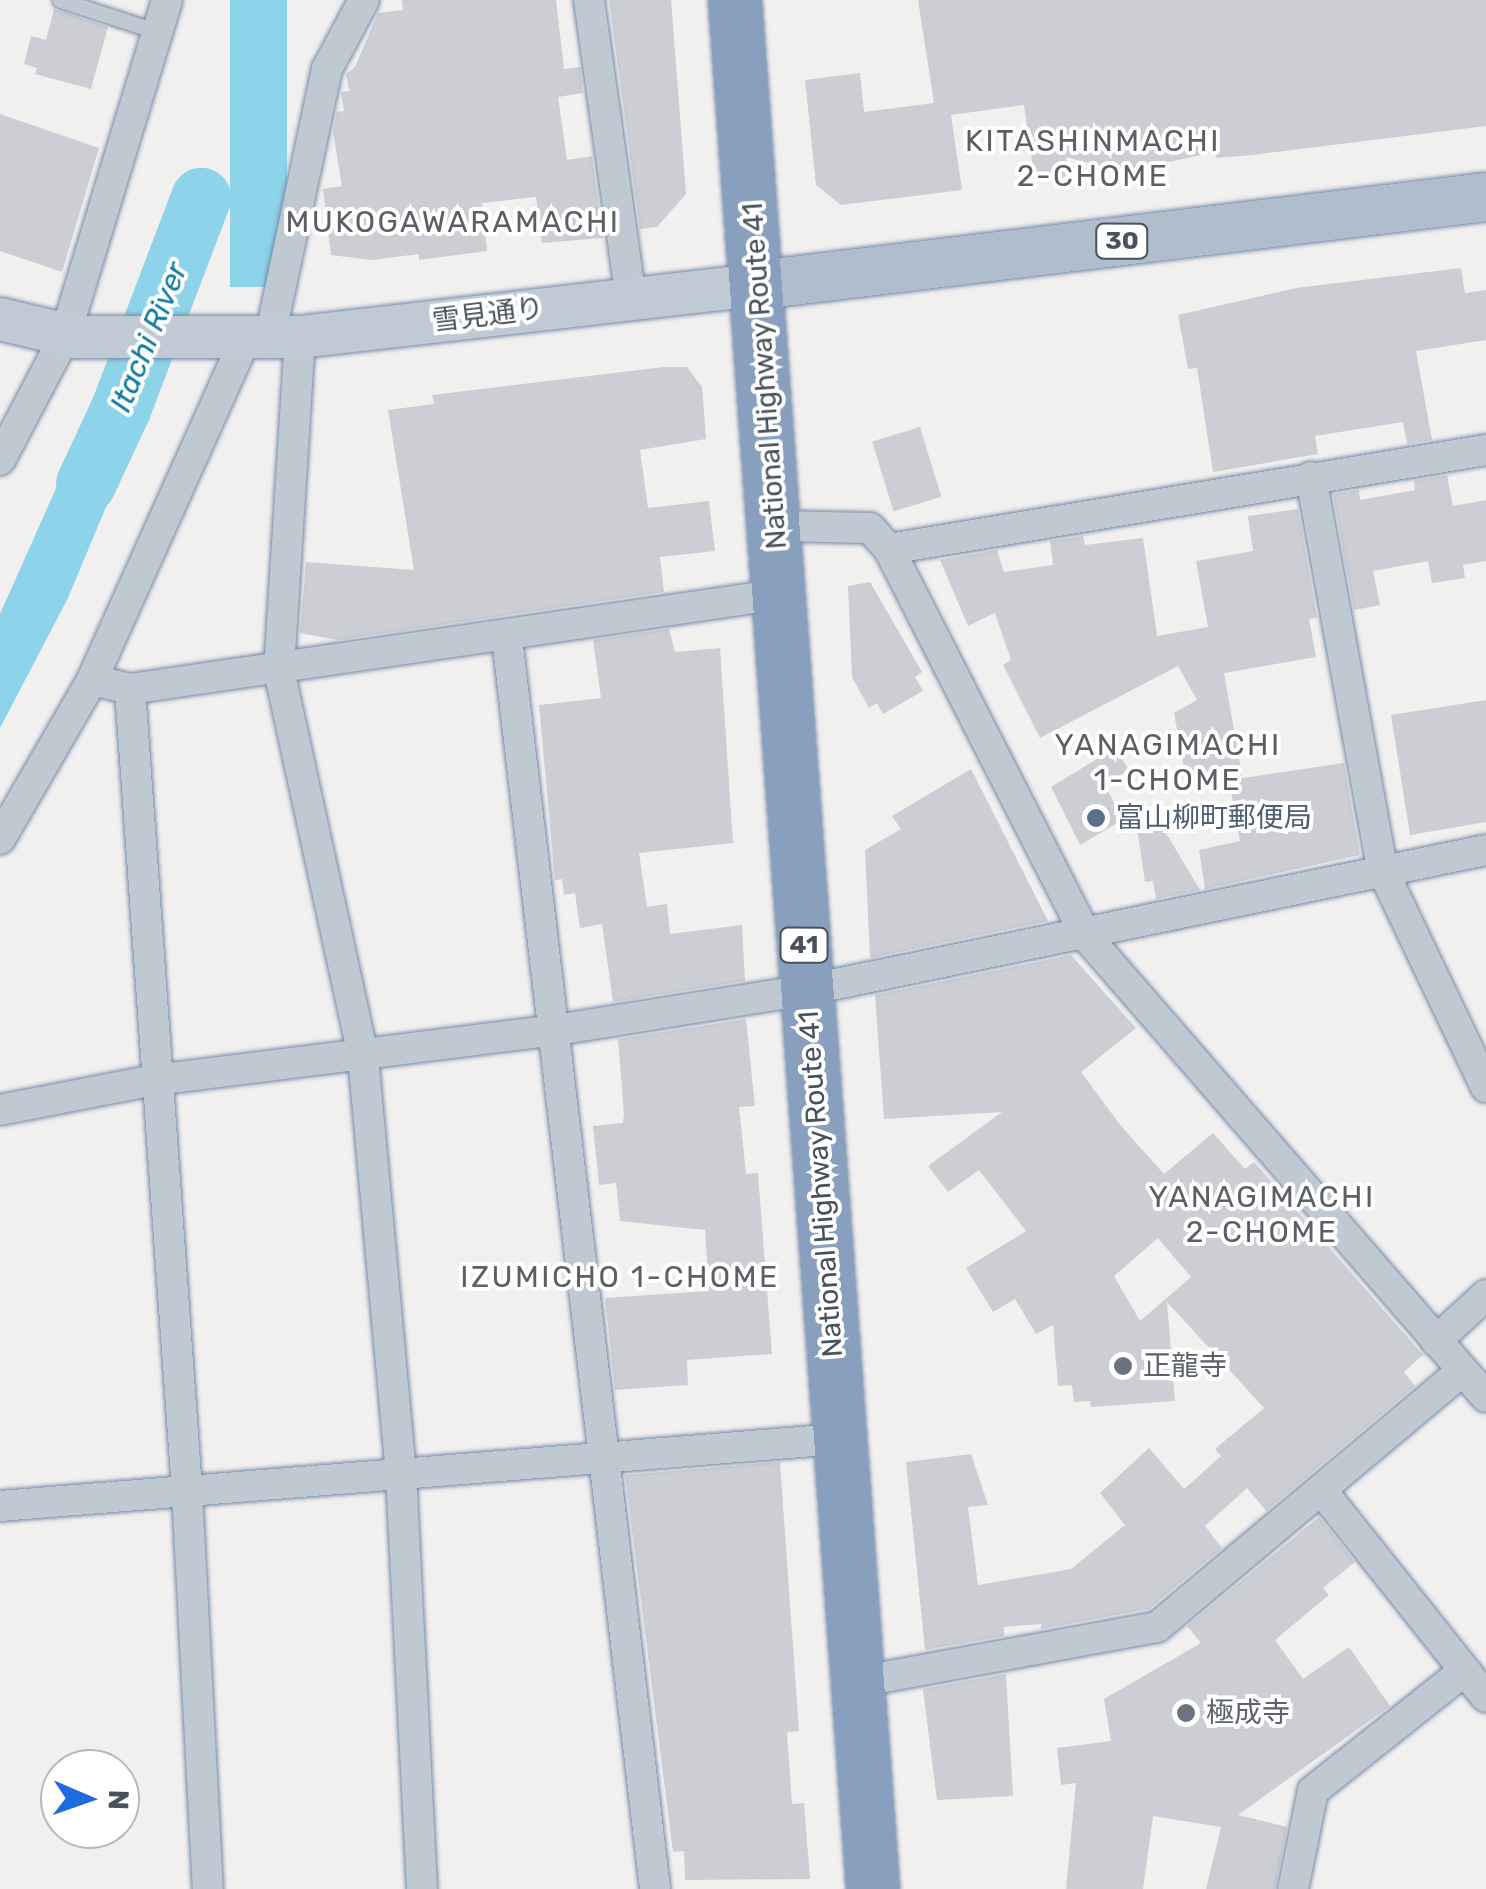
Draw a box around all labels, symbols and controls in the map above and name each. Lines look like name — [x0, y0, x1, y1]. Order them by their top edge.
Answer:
district label: KITASHINMACHI 2-CHOME — [965, 123, 1221, 194]
street label: National Highway Route 41 — [736, 201, 794, 551]
district label: MUKOGAWARAMACHI — [285, 204, 621, 240]
road number: 30 — [1094, 221, 1150, 261]
water label: Itachi River — [103, 257, 195, 417]
street label: 雪見通り — [430, 292, 546, 338]
district label: YANAGIMACHI 1-CHOME — [1054, 727, 1282, 798]
place label: 富山柳町郵便局 — [1116, 801, 1312, 835]
marker: 富山柳町郵便局 — [1085, 807, 1107, 829]
road number: 41 — [779, 925, 829, 965]
street label: National Highway Route 41 — [792, 1009, 850, 1359]
district label: YANAGIMACHI 2-CHOME — [1148, 1179, 1376, 1250]
district label: IZUMICHO 1-CHOME — [460, 1259, 780, 1295]
place label: 正龍寺 — [1143, 1349, 1227, 1383]
marker: 正龍寺 — [1112, 1355, 1134, 1377]
place label: 極成寺 — [1206, 1696, 1290, 1730]
marker: 極成寺 — [1175, 1702, 1197, 1724]
north arrow — [40, 1749, 140, 1849]
text: N — [102, 1789, 135, 1811]

